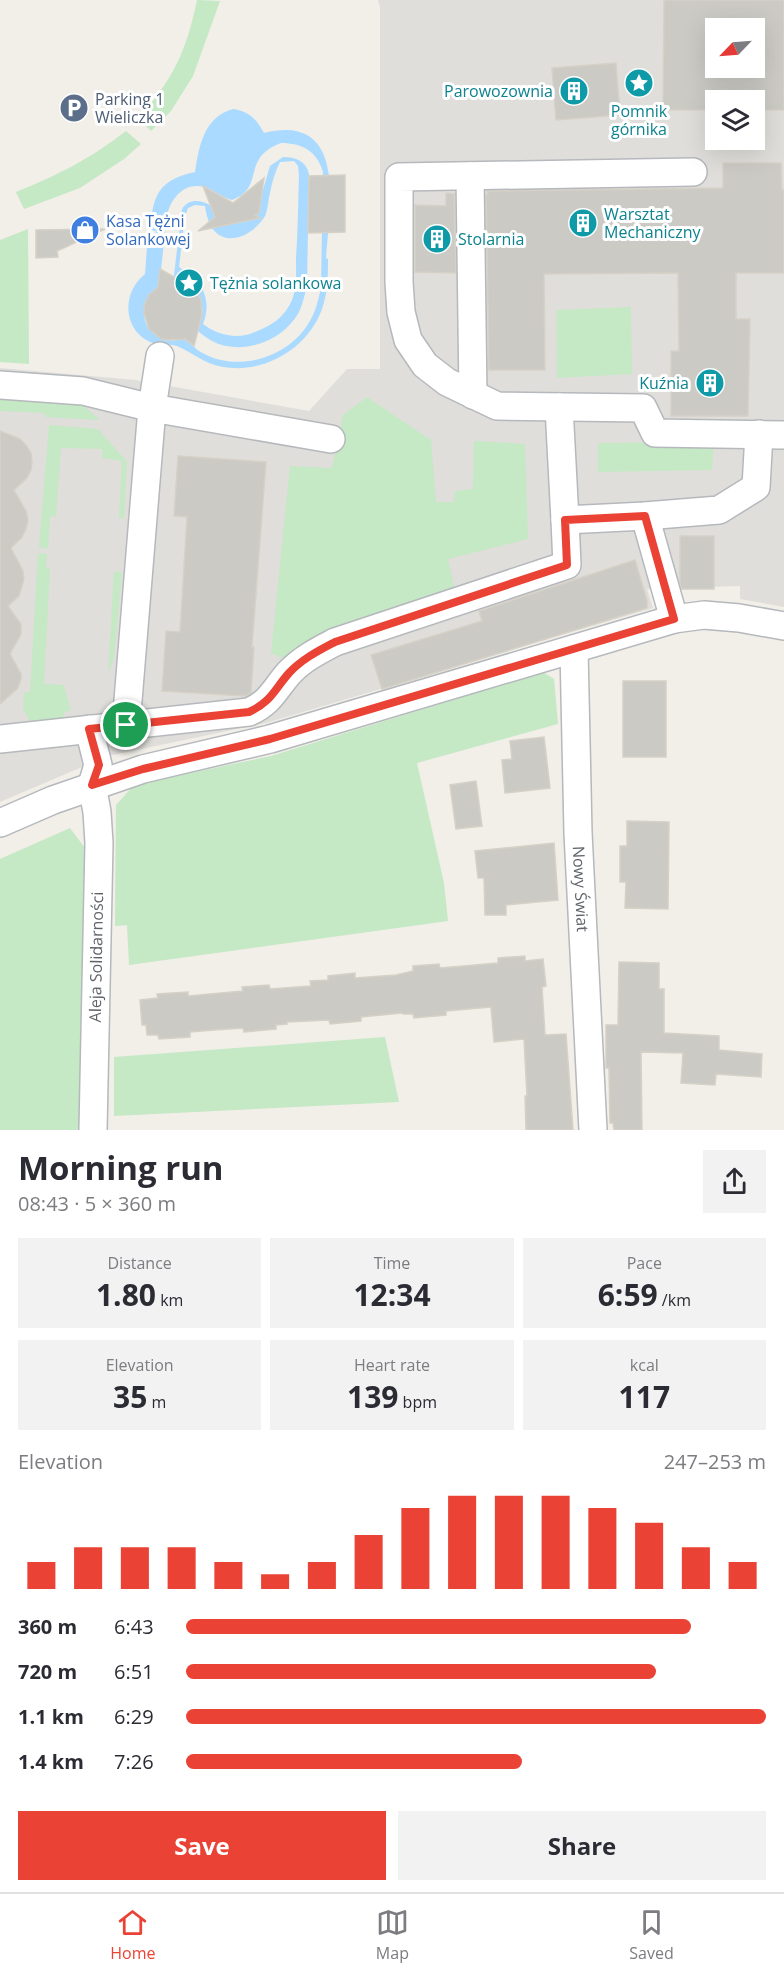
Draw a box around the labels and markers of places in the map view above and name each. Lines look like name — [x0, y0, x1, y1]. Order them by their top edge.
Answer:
place icon: Pomnik górnika — [623, 67, 655, 99]
building icon: Parowozownia — [558, 75, 590, 107]
place label: Parowozownia — [444, 80, 553, 102]
place label: Parking 1 Wieliczka — [95, 88, 164, 128]
parking icon: Parking 1 Wieliczka — [58, 92, 90, 124]
place label: Pomnik górnika — [611, 100, 668, 140]
place label: Warsztat Mechaniczny — [604, 203, 702, 243]
building icon: Warsztat Mechaniczny — [567, 207, 599, 239]
place label: Kasa Tężni Solankowej — [106, 210, 191, 250]
shop icon: Kasa Tężni Solankowej — [69, 214, 101, 246]
building icon: Stolarnia — [421, 223, 453, 255]
place label: Stolarnia — [458, 228, 524, 250]
place icon: Tężnia solankowa — [173, 267, 205, 299]
place label: Tężnia solankowa — [210, 272, 342, 294]
building icon: Kuźnia — [694, 367, 726, 399]
place label: Kuźnia — [639, 372, 689, 394]
pin — [100, 699, 151, 750]

